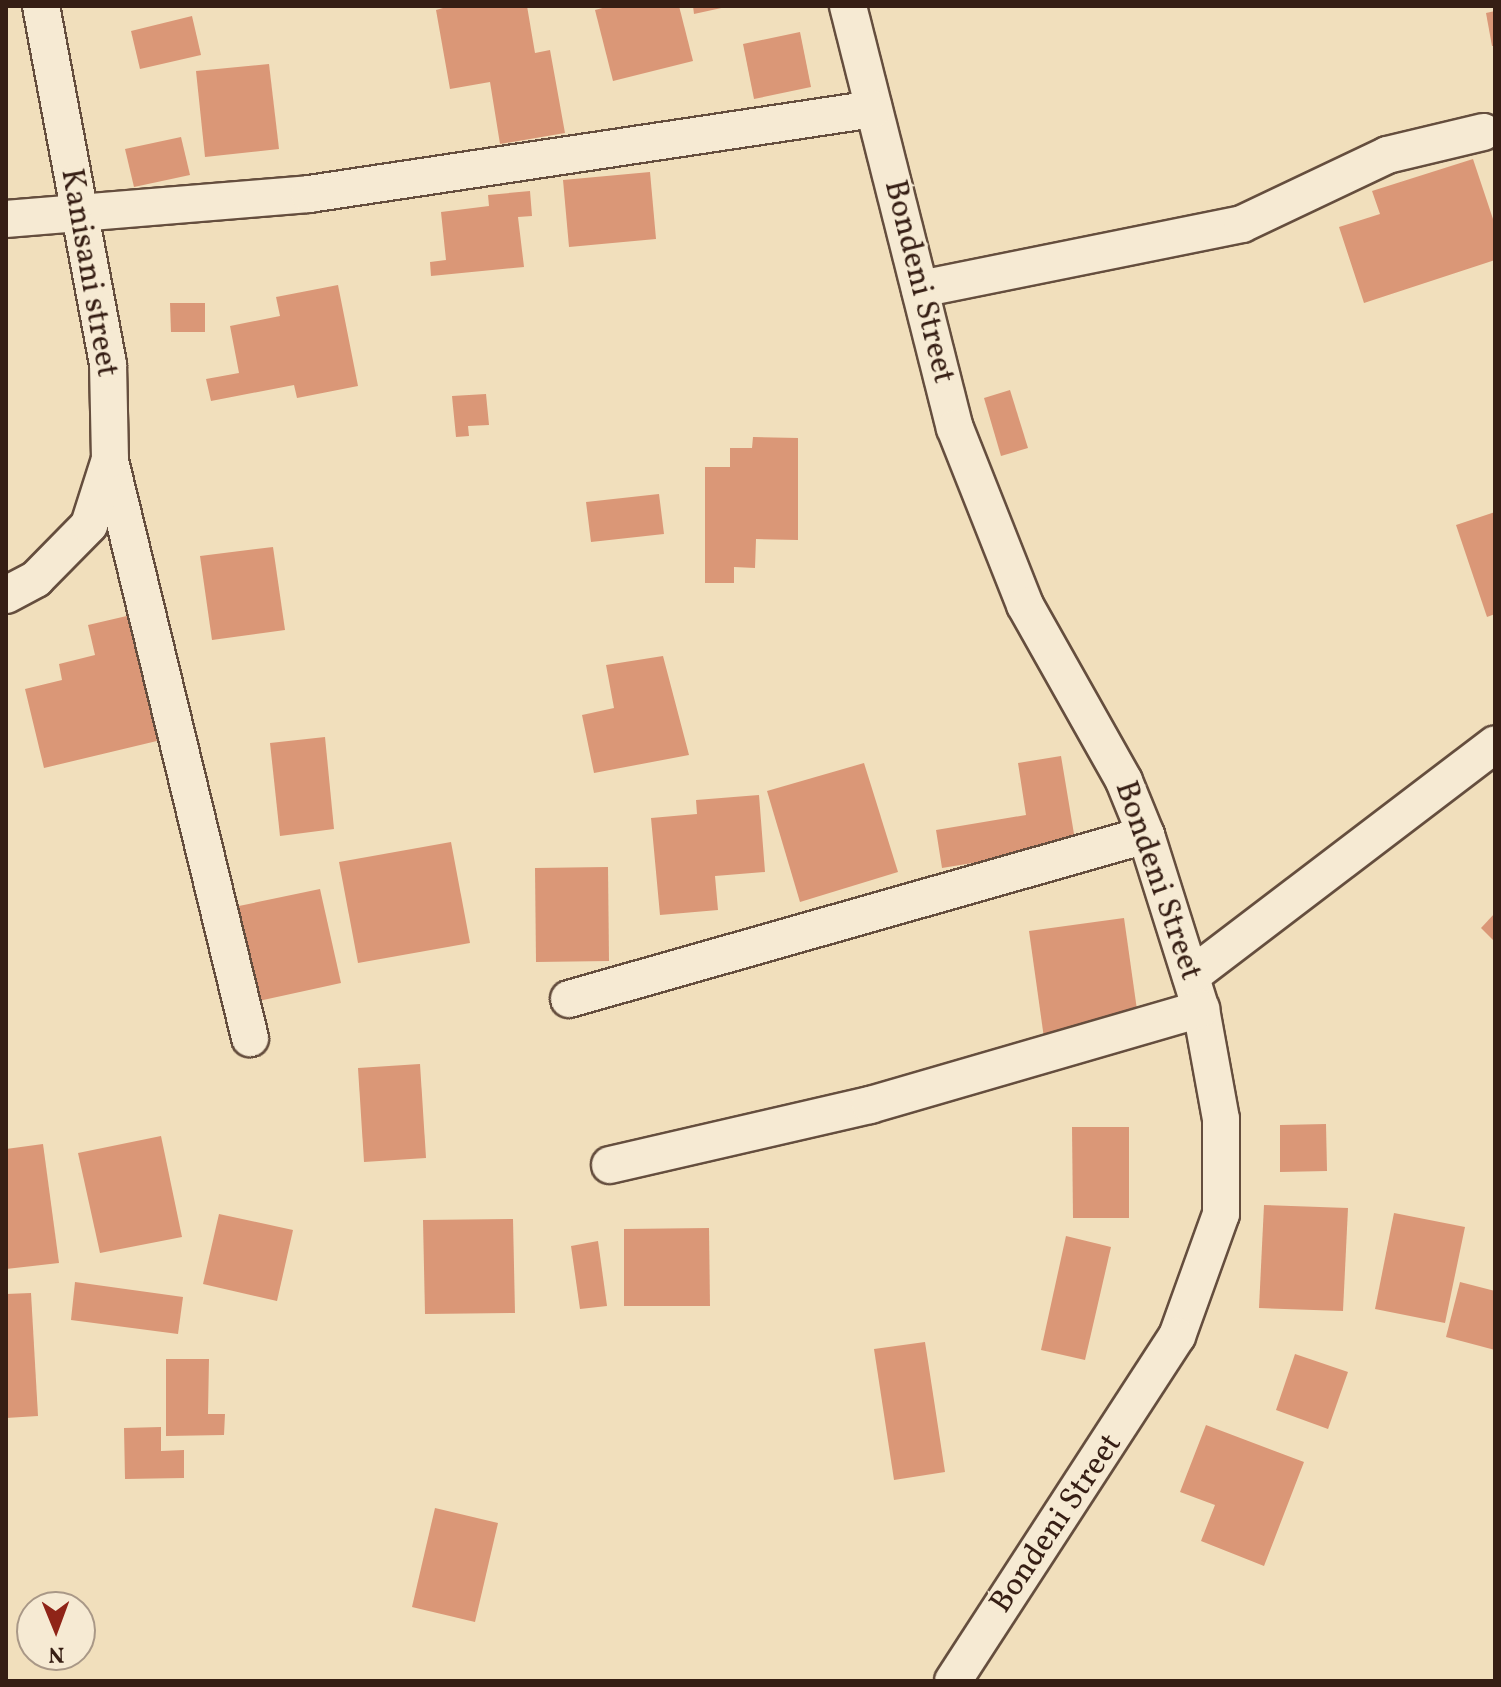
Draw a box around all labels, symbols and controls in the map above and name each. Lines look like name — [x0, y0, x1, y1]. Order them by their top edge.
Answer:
street label: Kanisani street — [51, 166, 125, 380]
street label: Bondeni Street — [874, 176, 962, 388]
street label: Bondeni Street — [1105, 776, 1209, 986]
street label: Bondeni Street — [983, 1427, 1131, 1621]
north arrow — [16, 1591, 96, 1671]
text: N — [48, 1638, 65, 1669]

